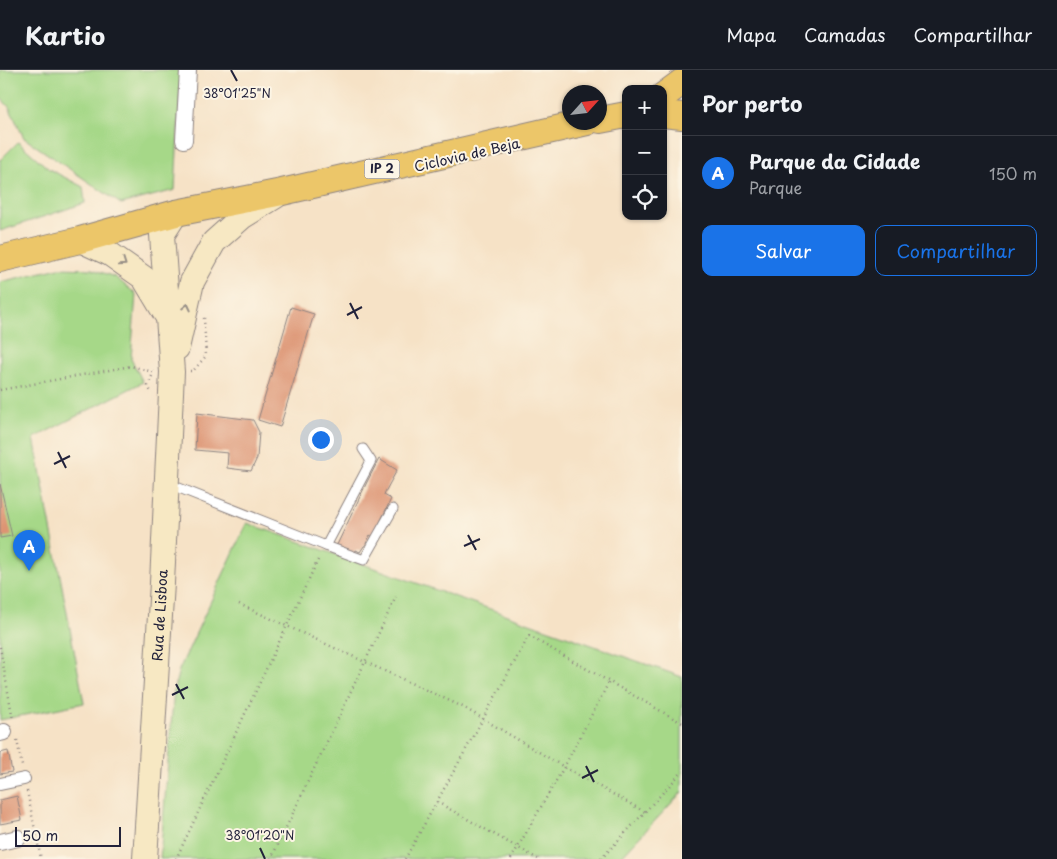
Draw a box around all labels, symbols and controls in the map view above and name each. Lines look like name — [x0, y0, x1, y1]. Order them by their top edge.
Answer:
text: Kartio — [25, 17, 105, 53]
text: Mapa — [726, 21, 776, 48]
text: Camadas — [804, 21, 886, 48]
text: Compartilhar — [914, 21, 1032, 48]
text: 38°01'25"N — [203, 84, 271, 102]
north arrow — [562, 85, 607, 130]
map controls — [622, 85, 667, 220]
button: + — [622, 85, 667, 130]
text: Por perto — [702, 87, 802, 119]
button: − — [622, 130, 667, 175]
street label: Ciclovia de Beja — [412, 132, 522, 177]
text: Parque da Cidade — [749, 147, 920, 175]
road number: IP 2 — [364, 160, 400, 178]
text: A — [712, 161, 724, 185]
text: 150 m — [989, 161, 1037, 185]
button: locate — [622, 175, 667, 220]
text: Parque — [749, 175, 802, 199]
button: Salvar — [702, 225, 865, 276]
button: Compartilhar — [875, 225, 1037, 276]
one-way arrow — [117, 257, 127, 266]
one-way arrow — [181, 303, 191, 312]
your location — [308, 427, 334, 453]
pin: A — [13, 530, 45, 571]
street label: Rua de Lisboa — [146, 569, 173, 662]
scale bar — [15, 824, 121, 847]
text: 50 m — [22, 825, 58, 846]
text: 38°01'20"N — [226, 826, 294, 844]

